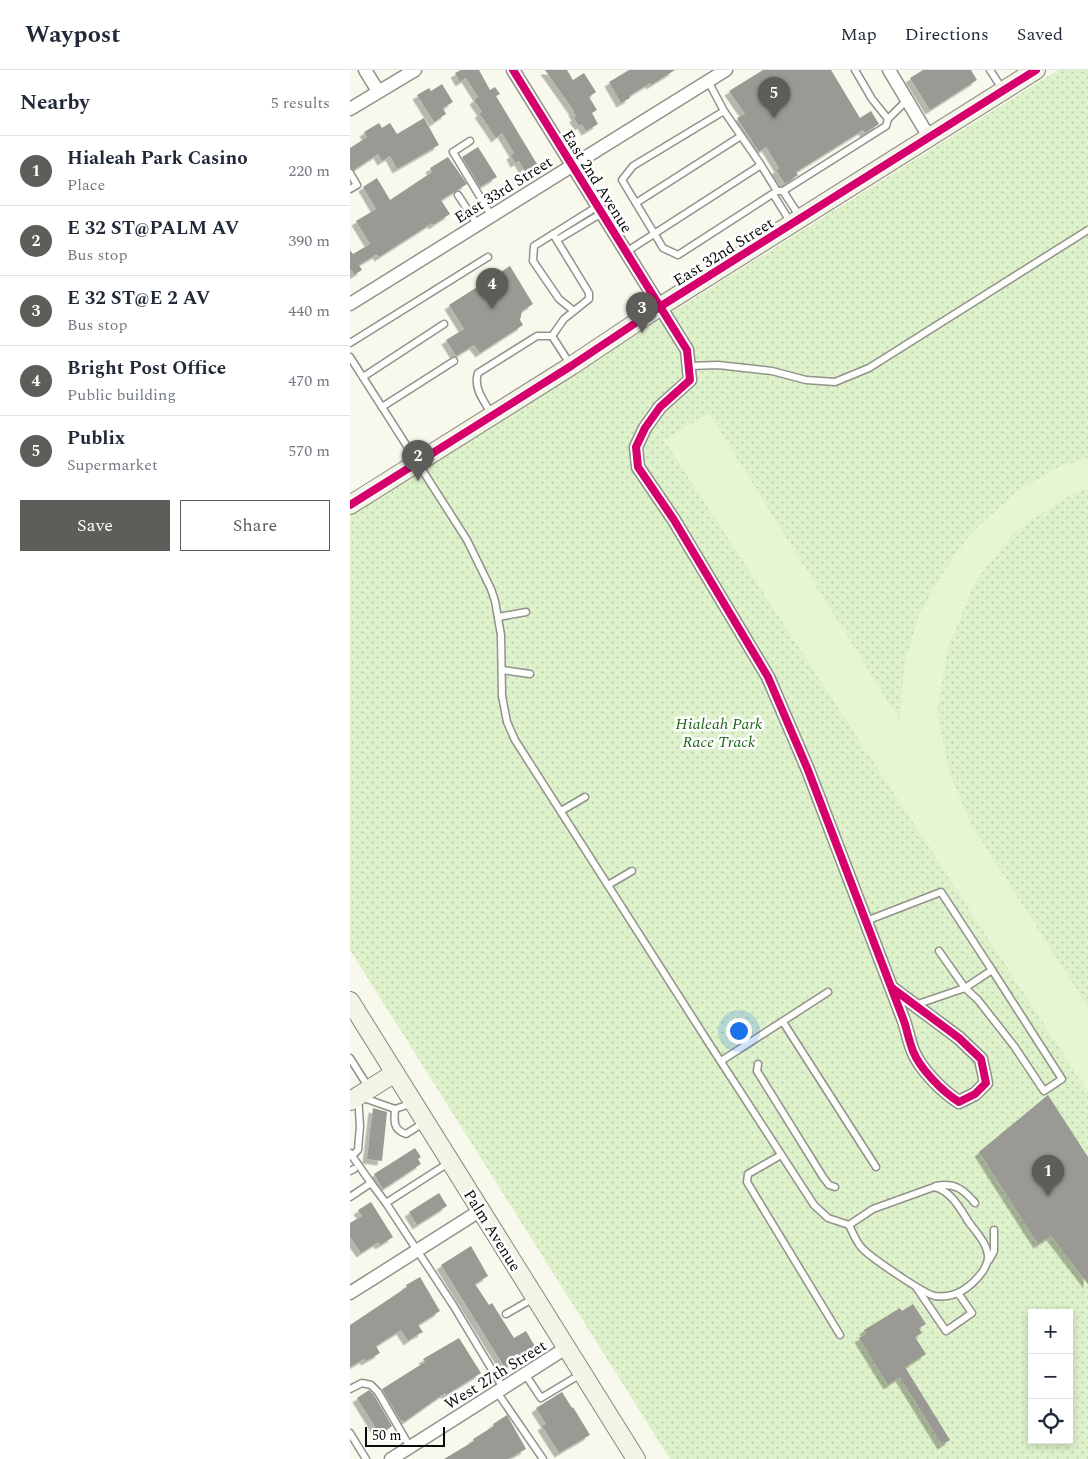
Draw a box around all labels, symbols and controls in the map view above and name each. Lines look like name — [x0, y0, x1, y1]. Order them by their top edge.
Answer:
text: Waypost — [25, 17, 121, 53]
text: Map — [841, 21, 877, 48]
text: Directions — [905, 21, 989, 48]
text: Saved — [1017, 21, 1063, 48]
pin: 5 — [758, 77, 790, 118]
text: Nearby — [20, 87, 90, 119]
text: 5 results — [271, 91, 330, 115]
street label: East 2nd Avenue — [556, 125, 639, 238]
text: Hialeah Park Casino — [67, 144, 248, 173]
street label: East 33rd Street — [450, 150, 558, 230]
text: 1 — [32, 159, 40, 183]
text: 220 m — [288, 159, 330, 183]
text: Place — [67, 173, 105, 197]
street label: East 32nd Street — [668, 211, 779, 292]
text: E 32 ST@PALM AV — [67, 214, 239, 243]
text: 2 — [32, 229, 40, 253]
text: 390 m — [288, 229, 330, 253]
text: Bus stop — [67, 243, 128, 267]
pin: 4 — [476, 268, 508, 309]
text: E 32 ST@E 2 AV — [67, 284, 210, 313]
pin: 3 — [626, 292, 658, 333]
text: 3 — [32, 299, 40, 323]
text: 440 m — [288, 299, 330, 323]
text: Bus stop — [67, 313, 128, 337]
text: Bright Post Office — [67, 354, 226, 383]
text: 4 — [32, 369, 40, 393]
text: 470 m — [288, 369, 330, 393]
text: Public building — [67, 383, 176, 407]
text: Publix — [67, 424, 125, 453]
text: 5 — [32, 439, 40, 463]
text: 570 m — [288, 439, 330, 463]
pin: 2 — [402, 440, 434, 481]
text: Supermarket — [67, 453, 158, 477]
button: Save — [20, 500, 170, 551]
button: Share — [180, 500, 330, 551]
park label: Hialeah Park Race Track — [676, 712, 763, 754]
your location — [726, 1018, 752, 1044]
pin: 1 — [1032, 1155, 1064, 1196]
street label: Palm Avenue — [457, 1185, 527, 1276]
map controls — [1028, 1309, 1073, 1444]
button: + — [1028, 1309, 1073, 1354]
street label: West 27th Street — [440, 1334, 552, 1416]
button: − — [1028, 1354, 1073, 1399]
button: locate — [1028, 1399, 1073, 1444]
scale bar — [365, 1424, 445, 1447]
text: 50 m — [372, 1425, 402, 1446]

